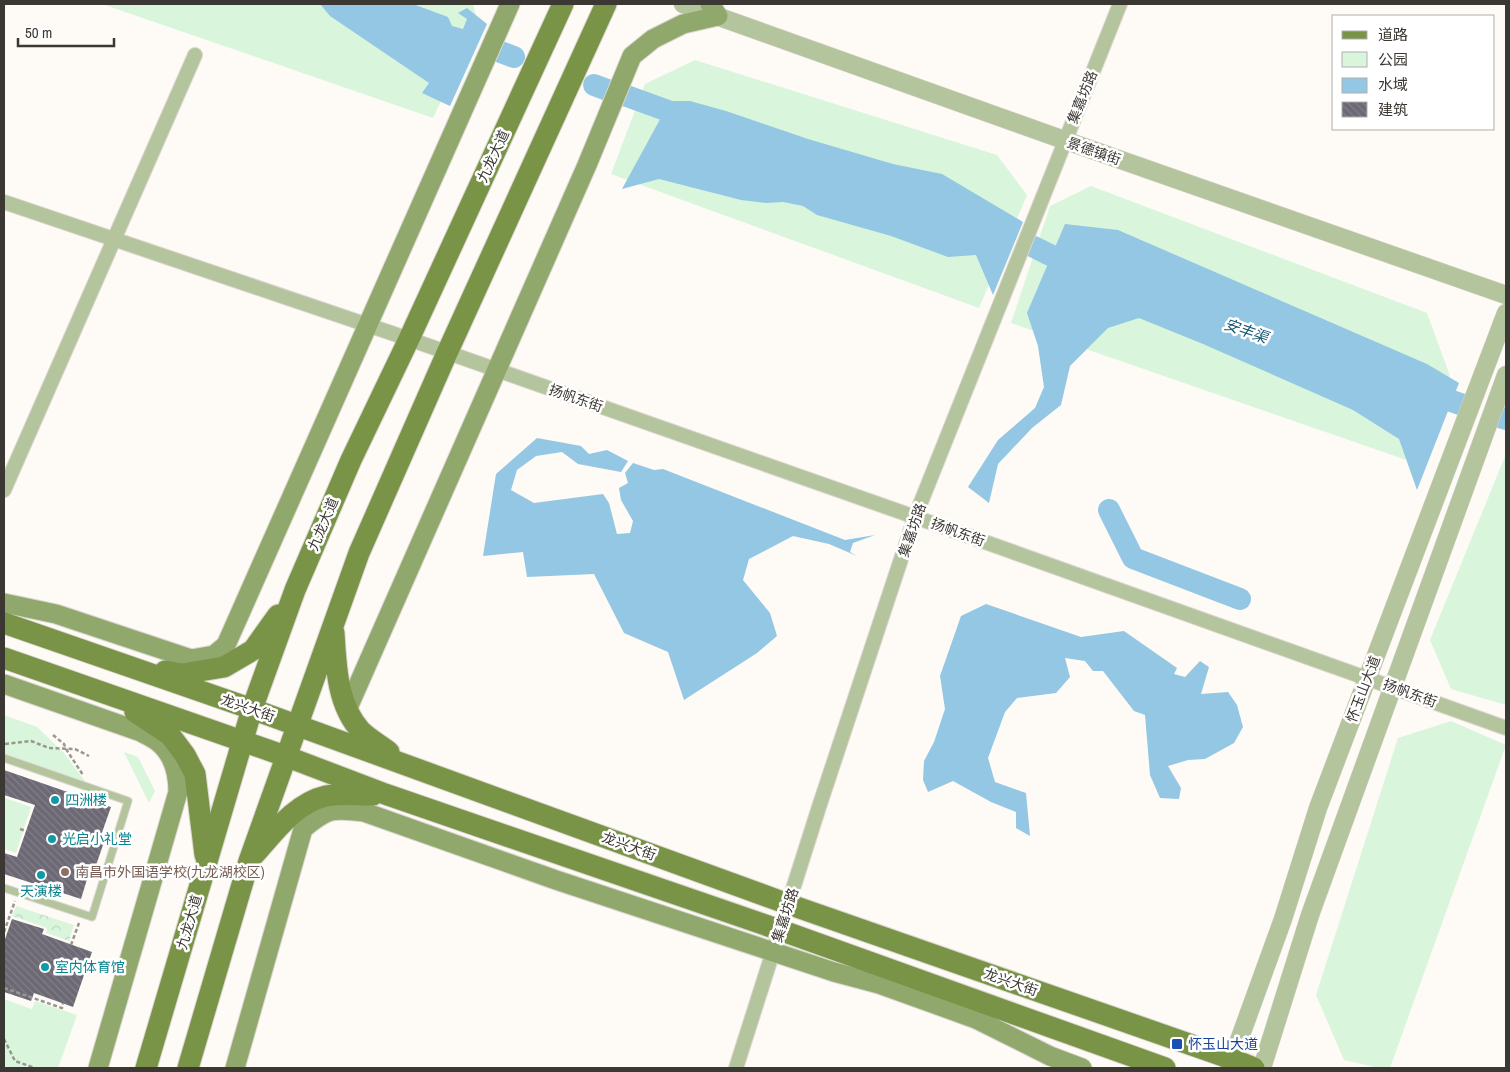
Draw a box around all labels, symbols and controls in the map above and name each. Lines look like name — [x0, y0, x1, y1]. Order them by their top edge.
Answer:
scale bar — [18, 15, 114, 47]
legend — [1332, 15, 1495, 130]
text: 50 m — [25, 22, 52, 43]
text: 道路 — [1378, 24, 1408, 45]
text: 公园 — [1378, 49, 1408, 70]
street label: 集嘉坊路 — [1063, 68, 1101, 126]
text: 水域 — [1378, 74, 1408, 95]
text: 建筑 — [1378, 99, 1408, 120]
street label: 九龙大道 — [473, 127, 513, 185]
street label: 景德镇街 — [1065, 133, 1123, 169]
water label: 安丰渠 — [1221, 313, 1273, 348]
street label: 扬帆东街 — [547, 380, 605, 416]
street label: 九龙大道 — [304, 495, 342, 553]
street label: 集嘉坊路 — [894, 501, 930, 559]
street label: 扬帆东街 — [929, 514, 987, 550]
street label: 怀玉山大道 — [1342, 653, 1384, 725]
street label: 扬帆东街 — [1381, 675, 1439, 711]
street label: 龙兴大街 — [219, 690, 277, 726]
place label: 四洲楼 — [65, 791, 107, 809]
marker: 四洲楼 — [49, 794, 61, 806]
street label: 龙兴大街 — [600, 828, 658, 864]
place label: 光启小礼堂 — [62, 830, 132, 848]
marker: 光启小礼堂 — [46, 833, 58, 845]
place label: 南昌市外国语学校(九龙湖校区) — [75, 863, 265, 881]
marker: 南昌市外国语学校(九龙湖校区) — [59, 866, 71, 878]
marker: 天演楼 — [35, 869, 47, 881]
place label: 天演楼 — [20, 882, 62, 900]
street label: 集嘉坊路 — [768, 886, 802, 944]
street label: 九龙大道 — [173, 893, 205, 951]
place label: 室内体育馆 — [55, 958, 125, 976]
marker: 室内体育馆 — [39, 961, 51, 973]
street label: 龙兴大街 — [982, 964, 1040, 1000]
place label: 怀玉山大道 — [1188, 1035, 1258, 1053]
marker: 怀玉山大道 — [1170, 1037, 1184, 1051]

